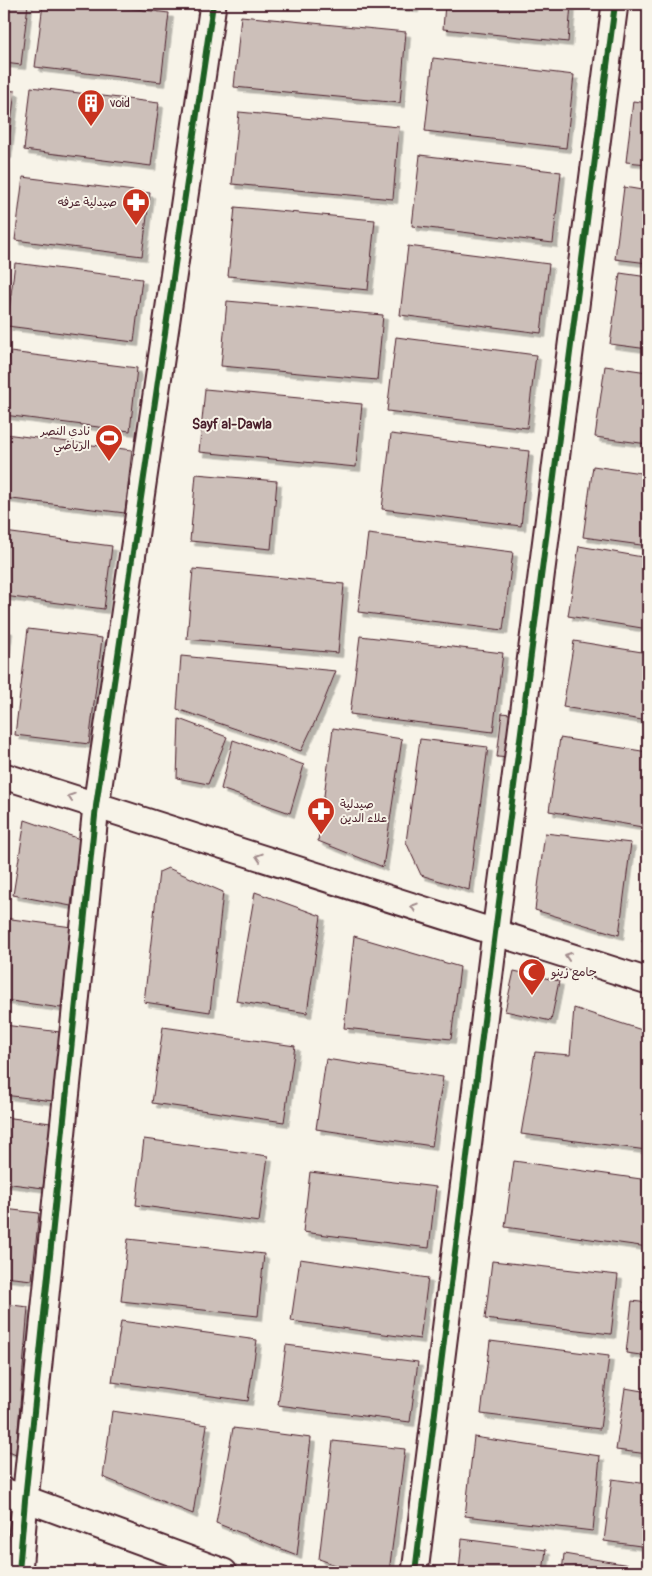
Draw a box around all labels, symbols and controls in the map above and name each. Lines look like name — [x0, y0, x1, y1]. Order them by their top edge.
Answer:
building icon: void — [76, 88, 106, 127]
place label: void — [109, 96, 130, 111]
pharmacy icon: صيدلية عرفه — [121, 187, 151, 226]
place label: صيدلية عرفه — [58, 195, 117, 210]
district label: Sayf al-Dawla — [192, 416, 272, 433]
sports icon: نادي النصر الرياضي — [94, 423, 124, 462]
place label: نادي النصر الرياضي — [40, 424, 90, 456]
one-way arrow — [67, 793, 75, 803]
pharmacy icon: صيدلية علاء الدين — [306, 796, 336, 835]
place label: صيدلية علاء الدين — [340, 797, 387, 826]
one-way arrow — [255, 853, 263, 863]
one-way arrow — [410, 902, 418, 912]
one-way arrow — [565, 952, 573, 962]
mosque icon: جامع زينو — [517, 957, 547, 996]
place label: جامع زينو — [550, 965, 597, 981]

